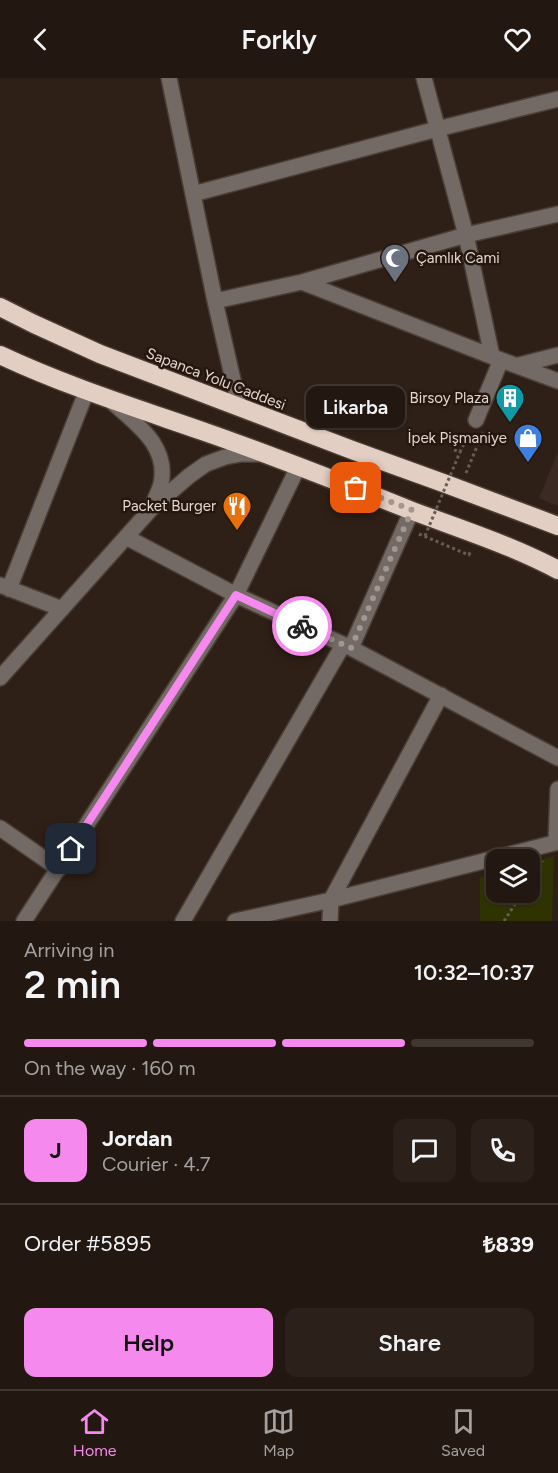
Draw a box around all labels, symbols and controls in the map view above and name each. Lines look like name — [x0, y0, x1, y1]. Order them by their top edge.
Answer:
icon: back — [24, 23, 57, 56]
text: Forkly — [241, 23, 317, 56]
icon: heart — [501, 23, 534, 56]
mosque icon: Çamlık Cami — [379, 242, 411, 284]
place label: Çamlık Cami — [416, 249, 500, 267]
street label: Sapanca Yolu Caddesi — [144, 344, 288, 414]
building icon: Birsoy Plaza — [494, 382, 526, 424]
callout: Likarba — [306, 386, 406, 428]
place label: Birsoy Plaza — [410, 389, 489, 407]
text: Likarba — [323, 395, 388, 419]
shop icon: İpek Pişmaniye — [512, 422, 544, 464]
place label: İpek Pişmaniye — [408, 429, 507, 447]
pin — [330, 462, 381, 513]
icon: bag — [339, 471, 372, 504]
restaurant icon: Packet Burger — [221, 490, 253, 532]
place label: Packet Burger — [122, 497, 216, 515]
courier — [272, 596, 332, 656]
icon: bike — [286, 610, 319, 643]
pin — [45, 823, 96, 874]
icon: home — [54, 832, 87, 865]
map controls — [486, 849, 540, 903]
button: layers — [486, 849, 540, 903]
text: Arriving in — [24, 938, 114, 962]
text: 10:32–10:37 — [414, 959, 534, 986]
text: 2 min — [24, 961, 121, 1008]
text: On the way · 160 m — [24, 1056, 196, 1080]
button: chat — [393, 1119, 456, 1182]
button: phone — [471, 1119, 534, 1182]
text: Jordan — [102, 1125, 173, 1152]
text: J — [49, 1137, 62, 1164]
text: Courier · 4.7 — [102, 1152, 211, 1176]
text: Order #5895 — [24, 1230, 151, 1257]
text: ₺839 — [483, 1231, 534, 1258]
button: Help — [24, 1308, 273, 1377]
button: Share — [285, 1308, 534, 1377]
tab: Home — [73, 1405, 117, 1460]
tab: Map — [262, 1405, 295, 1460]
tab: Saved — [441, 1405, 485, 1460]

